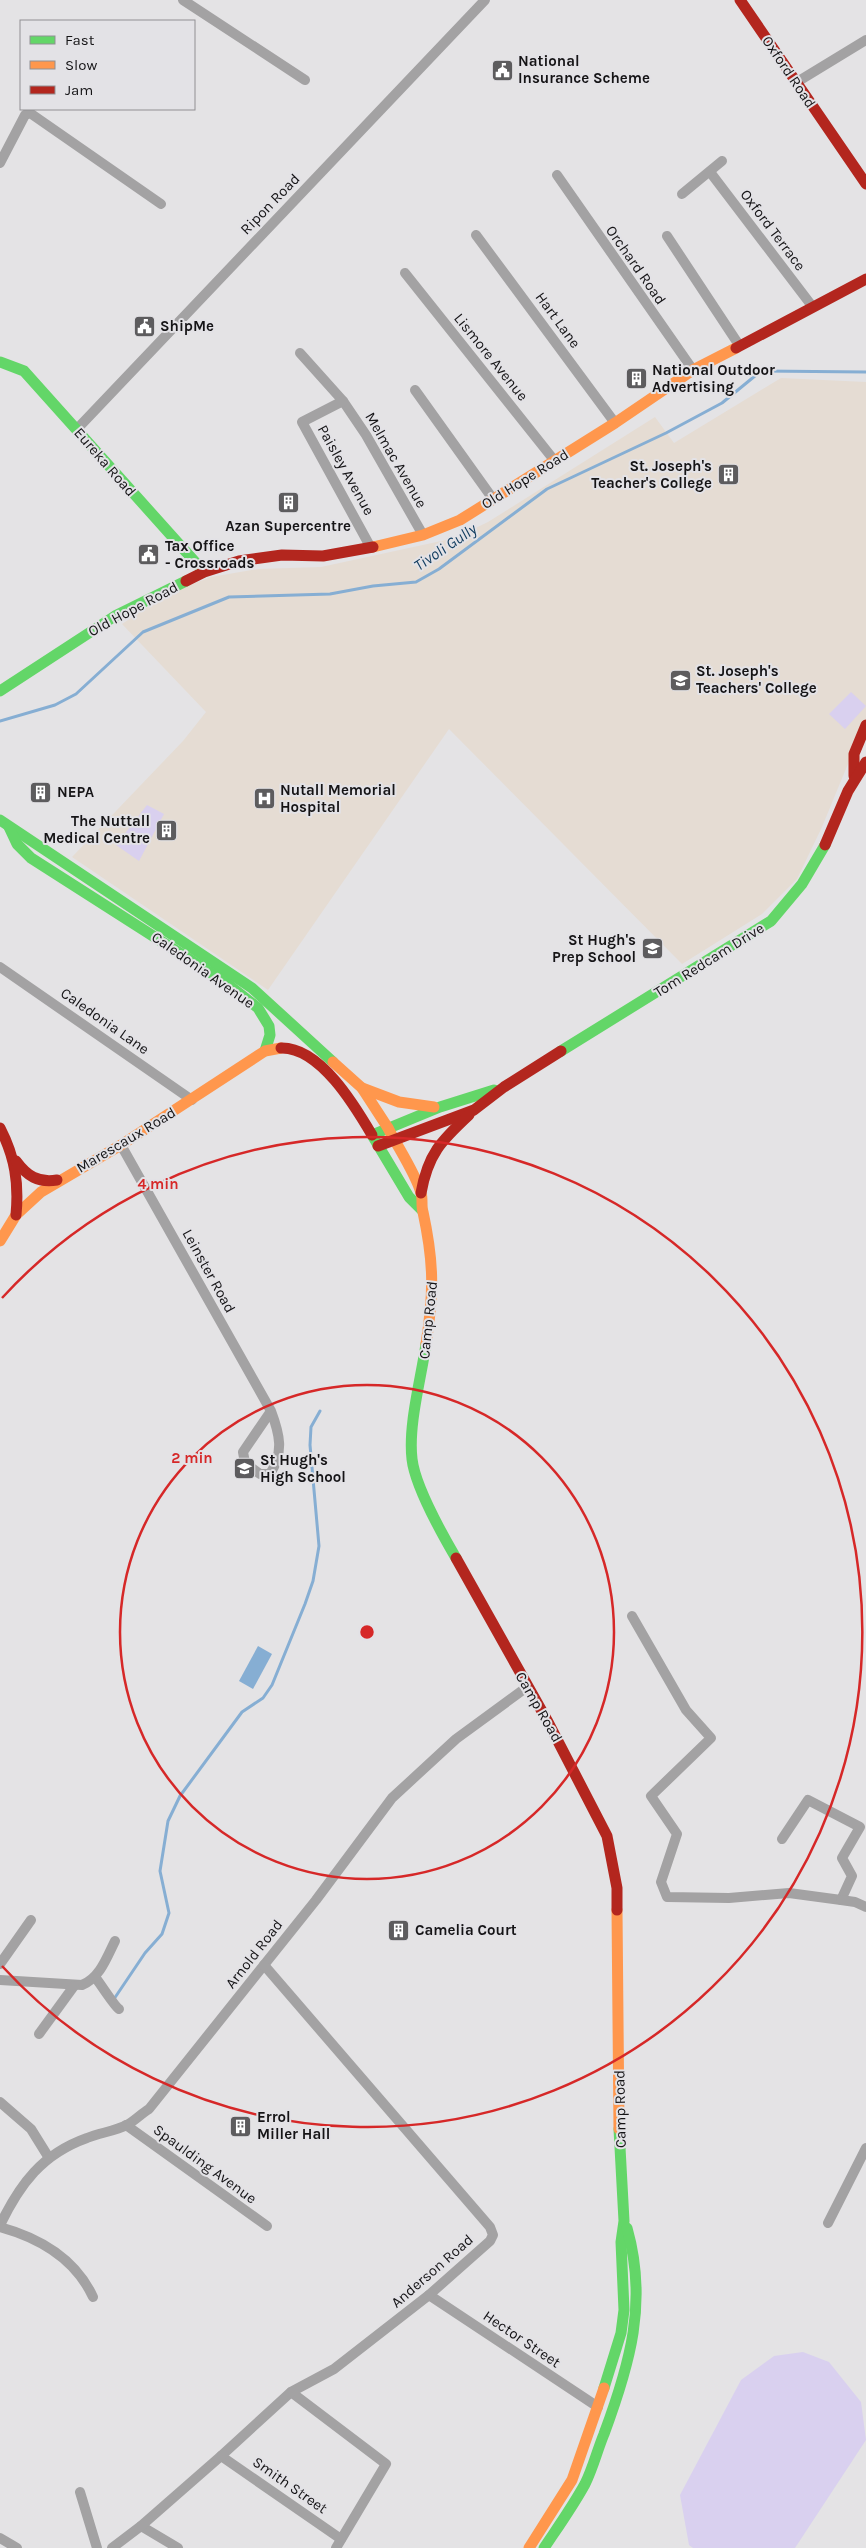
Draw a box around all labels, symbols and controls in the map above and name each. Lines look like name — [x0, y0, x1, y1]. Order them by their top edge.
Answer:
legend — [20, 20, 195, 110]
text: Fast — [65, 31, 95, 49]
street label: Oxford Road — [758, 33, 820, 111]
place label: National Insurance Scheme — [518, 52, 650, 87]
text: Slow — [65, 56, 97, 74]
public building icon: National Insurance Scheme — [490, 58, 514, 82]
text: Jam — [65, 81, 93, 99]
street label: Ripon Road — [237, 170, 303, 238]
street label: Oxford Terrace — [737, 186, 809, 274]
street label: Orchard Road — [602, 222, 670, 308]
street label: Hart Lane — [532, 288, 584, 352]
street label: Lismore Avenue — [450, 310, 532, 404]
public building icon: ShipMe — [132, 314, 156, 338]
place label: ShipMe — [160, 317, 214, 335]
place label: National Outdoor Advertising — [652, 361, 775, 396]
building icon: National Outdoor Advertising — [624, 367, 648, 391]
street label: Melmac Avenue — [361, 409, 431, 511]
street label: Paisley Avenue — [314, 422, 378, 518]
street label: Eureka Road — [70, 424, 140, 500]
street label: Old Hope Road — [478, 445, 572, 513]
place label: St. Joseph's Teacher's College — [591, 457, 712, 492]
building icon: St. Joseph's Teacher's College — [716, 463, 740, 487]
building icon: Azan Supercentre — [276, 491, 300, 515]
place label: Azan Supercentre — [225, 517, 351, 535]
water label: Tivoli Gully — [410, 519, 481, 575]
place label: Tax Office - Crossroads — [165, 537, 254, 572]
public building icon: Tax Office - Crossroads — [137, 543, 161, 567]
street label: Old Hope Road — [85, 578, 181, 640]
place label: St. Joseph's Teachers' College — [696, 662, 817, 697]
school or university icon: St. Joseph's Teachers' College — [668, 668, 692, 692]
building icon: NEPA — [29, 780, 53, 804]
place label: Nutall Memorial Hospital — [280, 781, 396, 816]
place label: NEPA — [57, 783, 95, 801]
hospital icon: Nutall Memorial Hospital — [252, 787, 276, 811]
place label: The Nuttall Medical Centre — [43, 812, 150, 847]
building icon: The Nuttall Medical Centre — [154, 818, 178, 842]
street label: Tom Redcam Drive — [651, 919, 767, 1001]
street label: Caledonia Avenue — [148, 928, 258, 1012]
place label: St Hugh's Prep School — [552, 931, 636, 966]
school or university icon: St Hugh's Prep School — [640, 937, 664, 961]
street label: Caledonia Lane — [57, 984, 153, 1058]
street label: Marescaux Road — [73, 1103, 179, 1177]
text: 4 min — [137, 1175, 179, 1193]
street label: Leinster Road — [179, 1226, 239, 1316]
street label: Camp Road — [415, 1280, 441, 1360]
text: 2 min — [171, 1449, 213, 1467]
place label: St Hugh's High School — [260, 1451, 346, 1486]
school or university icon: St Hugh's High School — [232, 1457, 256, 1481]
centre of rings — [358, 1623, 376, 1641]
street label: Camp Road — [512, 1669, 566, 1745]
street label: Arnold Road — [222, 1916, 286, 1992]
building icon: Camelia Court — [387, 1918, 411, 1942]
place label: Camelia Court — [415, 1921, 517, 1939]
street label: Camp Road — [610, 2070, 630, 2148]
place label: Errol Miller Hall — [257, 2108, 330, 2143]
building icon: Errol Miller Hall — [229, 2114, 253, 2138]
street label: Spaulding Avenue — [150, 2121, 260, 2207]
street label: Anderson Road — [387, 2230, 477, 2312]
street label: Hector Street — [480, 2307, 564, 2372]
street label: Smith Street — [249, 2453, 331, 2518]

